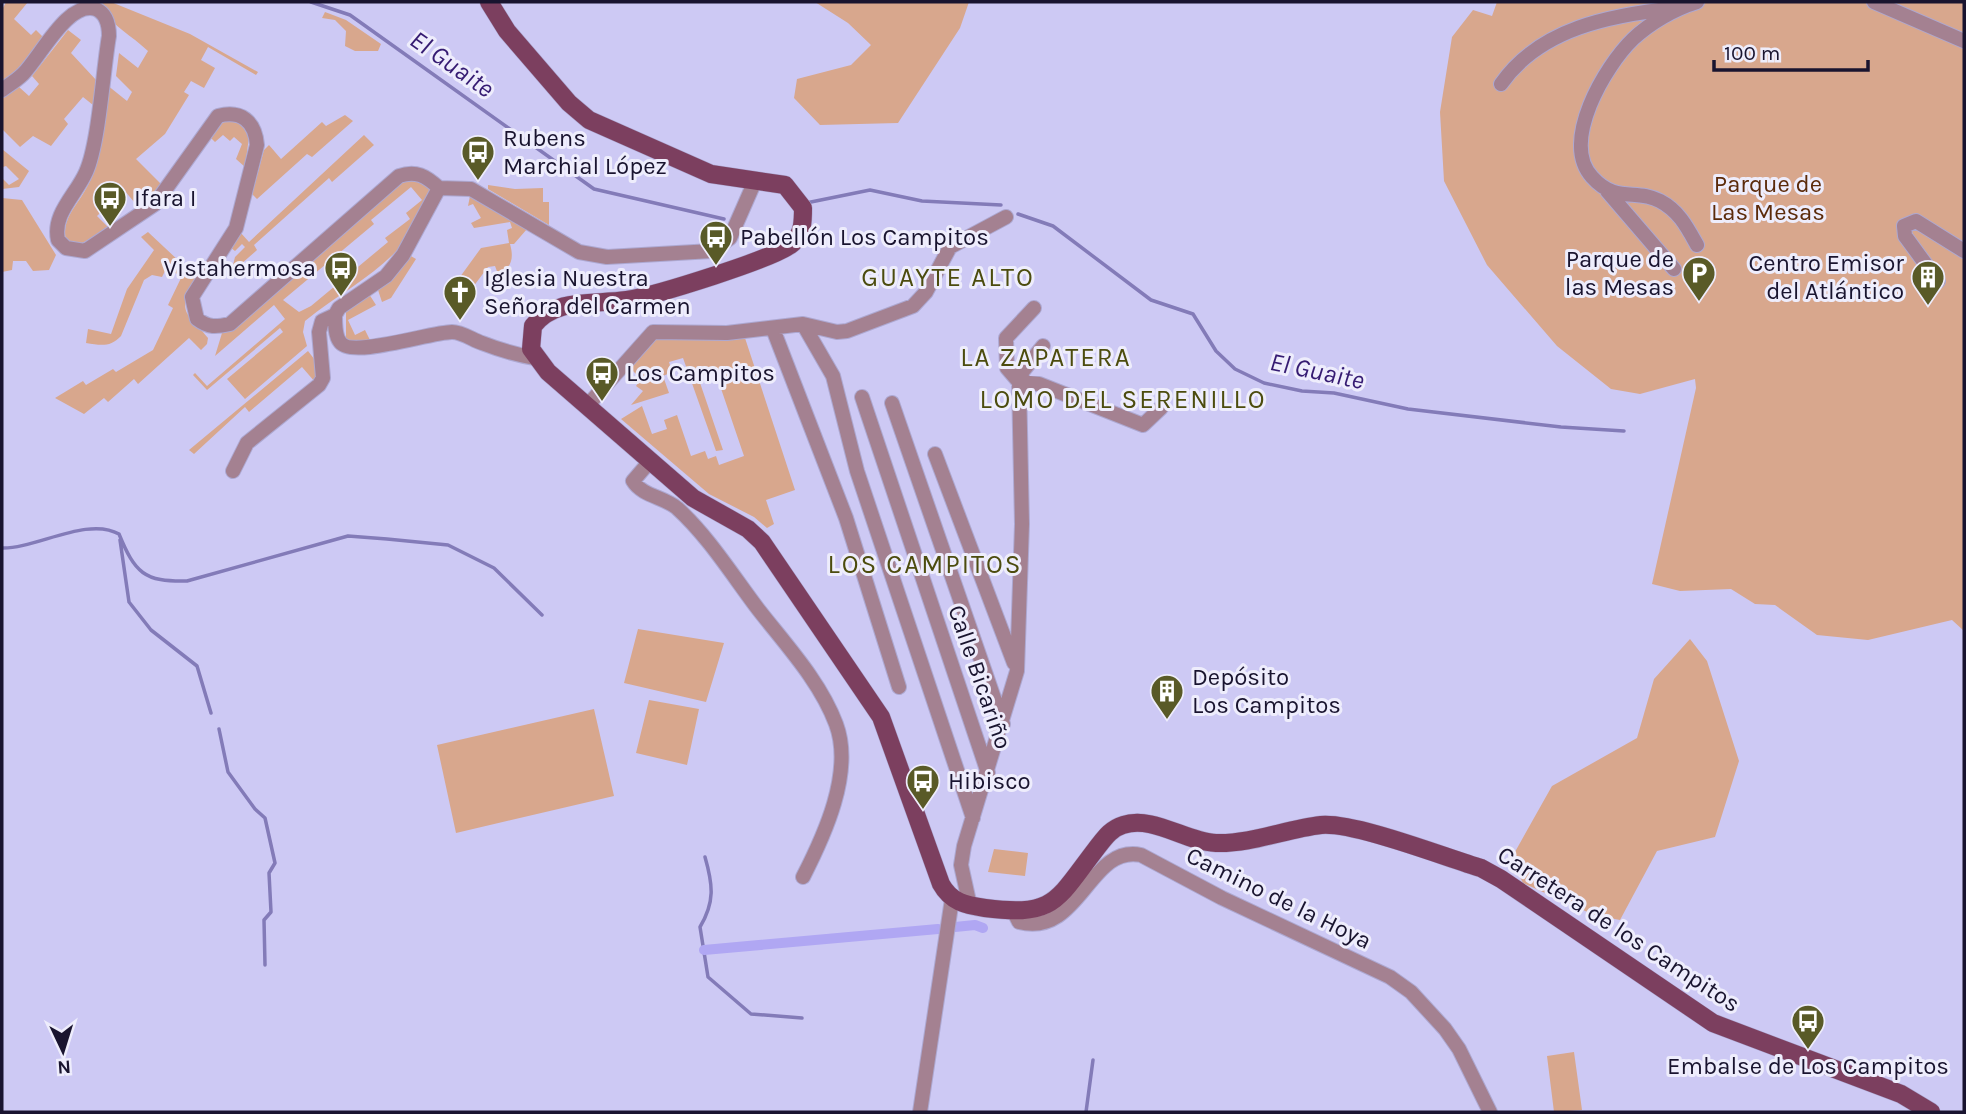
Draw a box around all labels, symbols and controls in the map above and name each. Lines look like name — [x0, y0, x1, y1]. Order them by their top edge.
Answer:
water label: El Guaite — [404, 24, 500, 104]
scale bar — [1714, 28, 1868, 72]
text: 100 m — [1724, 41, 1781, 65]
place label: Rubens Marchial López — [503, 124, 667, 180]
bus stop icon: Rubens Marchial López — [459, 133, 497, 182]
park label: Parque de Las Mesas — [1711, 170, 1825, 226]
bus stop icon: Ifara I — [91, 179, 129, 228]
place label: Ifara I — [134, 184, 196, 212]
bus stop icon: Pabellón Los Campitos — [697, 218, 735, 267]
place label: Pabellón Los Campitos — [740, 223, 989, 251]
place label: Parque de las Mesas — [1565, 245, 1674, 301]
bus stop icon: Vistahermosa — [322, 249, 360, 298]
place label: Centro Emisor del Atlántico — [1748, 249, 1904, 305]
place label: Vistahermosa — [164, 254, 316, 282]
parking icon: Parque de las Mesas — [1680, 254, 1718, 303]
building icon: Centro Emisor del Atlántico — [1909, 258, 1947, 307]
district label: GUAYTE ALTO — [861, 262, 1035, 293]
place label: Iglesia Nuestra Señora del Carmen — [484, 264, 691, 320]
church icon: Iglesia Nuestra Señora del Carmen — [441, 273, 479, 322]
district label: LA ZAPATERA — [960, 342, 1132, 373]
water label: El Guaite — [1267, 346, 1367, 396]
bus stop icon: Los Campitos — [583, 354, 621, 403]
place label: Los Campitos — [626, 359, 775, 387]
district label: LOMO DEL SERENILLO — [979, 384, 1267, 415]
district label: LOS CAMPITOS — [828, 549, 1022, 580]
street label: Calle Bicariño — [942, 601, 1018, 753]
place label: Depósito Los Campitos — [1192, 663, 1341, 719]
building icon: Depósito Los Campitos — [1148, 672, 1186, 721]
bus stop icon: Hibisco — [904, 762, 942, 811]
place label: Hibisco — [948, 767, 1031, 795]
street label: Carretera de los Campitos — [1493, 840, 1745, 1018]
street label: Camino de la Hoya — [1182, 841, 1376, 955]
bus stop icon: Embalse de Los Campitos — [1789, 1002, 1827, 1051]
north arrow — [28, 1016, 98, 1086]
place label: Embalse de Los Campitos — [1667, 1052, 1949, 1080]
text: N — [57, 1056, 72, 1078]

